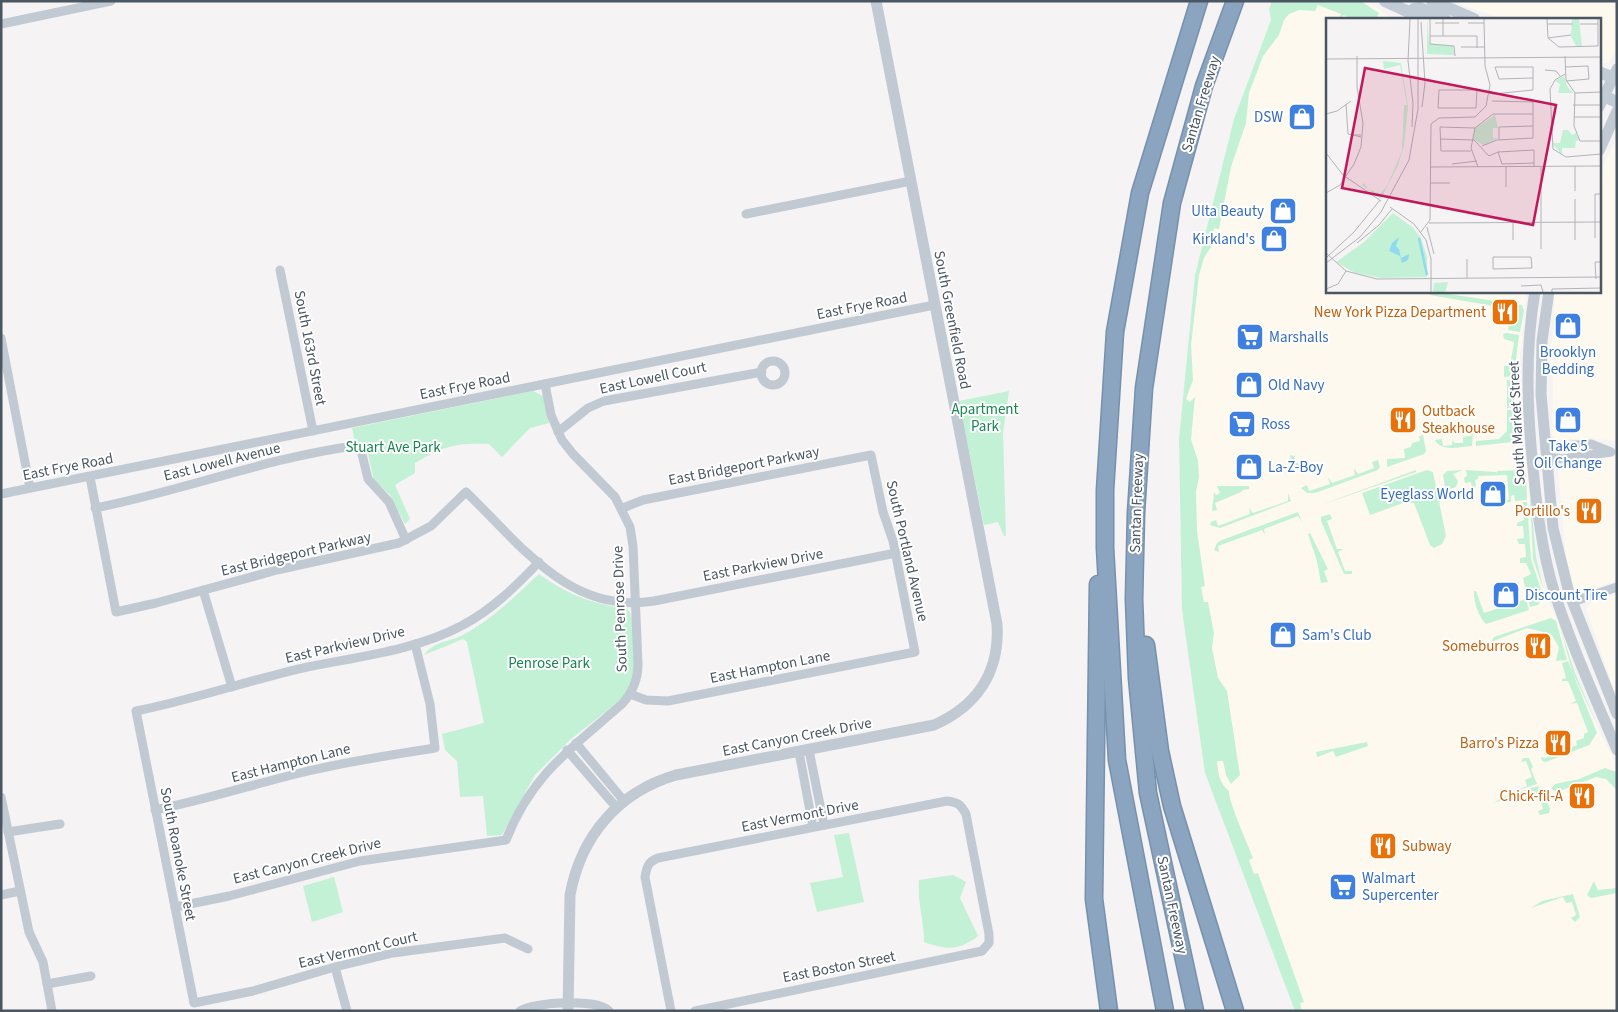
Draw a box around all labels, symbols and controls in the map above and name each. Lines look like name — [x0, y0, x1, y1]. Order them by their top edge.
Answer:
inset map — [1326, 18, 1600, 292]
street label: Santan Freeway — [1176, 53, 1226, 155]
shop icon: DSW — [1287, 102, 1317, 132]
place label: DSW — [1254, 107, 1283, 128]
shop icon: Ulta Beauty — [1268, 196, 1298, 226]
place label: Ulta Beauty — [1191, 201, 1264, 222]
shop icon: Kirkland's — [1259, 224, 1289, 254]
place label: Kirkland's — [1192, 229, 1255, 250]
street label: South Greenfield Road — [928, 249, 976, 391]
street label: East Frye Road — [815, 287, 909, 325]
street label: South 163rd Street — [289, 289, 331, 407]
restaurant icon: New York Pizza Department — [1490, 297, 1520, 327]
place label: New York Pizza Department — [1314, 302, 1486, 323]
shop icon: Brooklyn Bedding — [1553, 311, 1583, 341]
supermarket icon: Marshalls — [1235, 322, 1265, 352]
place label: Marshalls — [1269, 327, 1329, 348]
place label: Brooklyn Bedding — [1540, 342, 1596, 380]
street label: East Lowell Court — [598, 356, 708, 400]
street label: South Market Street — [1503, 360, 1531, 486]
street label: East Frye Road — [418, 367, 512, 405]
shop icon: Old Navy — [1234, 370, 1264, 400]
place label: Old Navy — [1268, 375, 1324, 396]
park label: Apartment Park — [951, 399, 1019, 437]
place label: Outback Steakhouse — [1422, 401, 1495, 439]
restaurant icon: Outback Steakhouse — [1388, 405, 1418, 435]
shop icon: Take 5 Oil Change — [1553, 405, 1583, 435]
supermarket icon: Ross — [1227, 409, 1257, 439]
place label: Ross — [1261, 414, 1290, 435]
place label: Take 5 Oil Change — [1534, 436, 1602, 474]
street label: East Lowell Avenue — [161, 437, 283, 487]
park label: Stuart Ave Park — [345, 437, 441, 458]
street label: East Bridgeport Parkway — [667, 441, 821, 491]
street label: East Frye Road — [21, 448, 115, 486]
shop icon: La-Z-Boy — [1234, 452, 1264, 482]
street label: Santan Freeway — [1125, 453, 1149, 553]
place label: La-Z-Boy — [1268, 457, 1323, 478]
street label: South Portland Avenue — [881, 478, 933, 624]
shop icon: Eyeglass World — [1478, 479, 1508, 509]
place label: Eyeglass World — [1380, 484, 1474, 505]
restaurant icon: Portillo's — [1574, 496, 1604, 526]
place label: Portillo's — [1515, 501, 1570, 522]
street label: East Bridgeport Parkway — [219, 527, 373, 581]
street label: East Parkview Drive — [701, 543, 825, 587]
street label: South Penrose Drive — [607, 545, 633, 673]
shop icon: Discount Tire — [1491, 580, 1521, 610]
place label: Discount Tire — [1525, 585, 1608, 606]
shop icon: Sam's Club — [1268, 620, 1298, 650]
street label: East Parkview Drive — [283, 621, 407, 669]
place label: Sam's Club — [1302, 625, 1372, 646]
restaurant icon: Someburros — [1523, 631, 1553, 661]
place label: Someburros — [1442, 636, 1519, 657]
street label: East Hampton Lane — [708, 645, 832, 689]
park label: Penrose Park — [508, 653, 590, 674]
street label: East Canyon Creek Drive — [721, 712, 873, 762]
restaurant icon: Barro's Pizza — [1543, 728, 1573, 758]
place label: Barro's Pizza — [1460, 733, 1539, 754]
street label: East Hampton Lane — [229, 738, 353, 788]
restaurant icon: Chick-fil-A — [1567, 781, 1597, 811]
street label: South Roanoke Street — [155, 785, 201, 923]
place label: Chick-fil-A — [1500, 786, 1564, 807]
street label: East Vermont Drive — [740, 794, 860, 838]
restaurant icon: Subway — [1368, 831, 1398, 861]
street label: East Canyon Creek Drive — [231, 832, 383, 890]
place label: Subway — [1402, 836, 1452, 857]
street label: Santan Freeway — [1151, 854, 1193, 956]
place label: Walmart Supercenter — [1362, 868, 1439, 906]
supermarket icon: Walmart Supercenter — [1328, 872, 1358, 902]
street label: East Vermont Court — [296, 926, 420, 974]
street label: East Boston Street — [781, 946, 897, 988]

